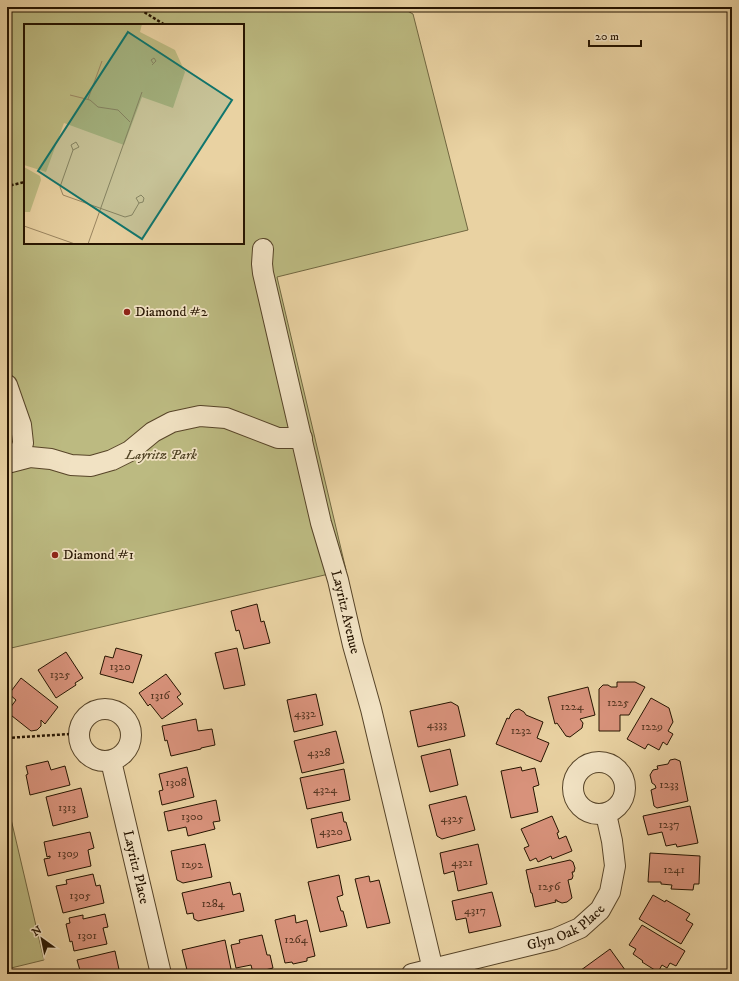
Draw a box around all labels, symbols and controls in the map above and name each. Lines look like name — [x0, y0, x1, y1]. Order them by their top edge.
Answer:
scale bar — [589, 22, 641, 48]
inset map — [24, 24, 244, 244]
text: 20 m — [595, 29, 619, 44]
place label: Diamond #2 — [135, 303, 208, 321]
marker: Diamond #2 — [122, 307, 132, 317]
park label: Layritz Park — [124, 446, 197, 464]
place label: Diamond #1 — [63, 546, 134, 564]
marker: Diamond #1 — [50, 550, 60, 560]
street label: Layritz Avenue — [327, 568, 364, 656]
house number: 1320 — [109, 659, 131, 674]
house number: 1325 — [50, 667, 70, 682]
house number: 1316 — [150, 688, 170, 703]
house number: 1225 — [607, 695, 629, 710]
house number: 1224 — [560, 699, 585, 714]
house number: 4332 — [294, 706, 316, 721]
house number: 4333 — [427, 717, 447, 732]
house number: 1229 — [641, 719, 663, 734]
house number: 1232 — [511, 723, 531, 738]
house number: 4328 — [307, 745, 331, 760]
house number: 1308 — [165, 775, 187, 790]
house number: 1233 — [659, 777, 679, 792]
house number: 4324 — [313, 782, 338, 797]
house number: 1313 — [58, 800, 76, 815]
house number: 1300 — [181, 809, 203, 824]
house number: 4325 — [440, 811, 464, 826]
house number: 1237 — [658, 817, 680, 832]
house number: 4320 — [319, 824, 343, 839]
street label: Layritz Place — [119, 829, 153, 906]
house number: 1309 — [57, 846, 79, 861]
house number: 4321 — [451, 855, 473, 870]
house number: 1292 — [181, 857, 203, 872]
house number: 1241 — [663, 862, 685, 877]
house number: 1256 — [538, 879, 561, 894]
house number: 1305 — [69, 888, 91, 903]
house number: 1284 — [201, 896, 226, 911]
street label: Glyn Oak Place — [525, 902, 610, 955]
house number: 4317 — [464, 903, 486, 918]
north arrow — [22, 919, 62, 959]
text: N — [29, 923, 45, 940]
house number: 1301 — [77, 928, 97, 943]
house number: 1264 — [284, 932, 309, 947]

